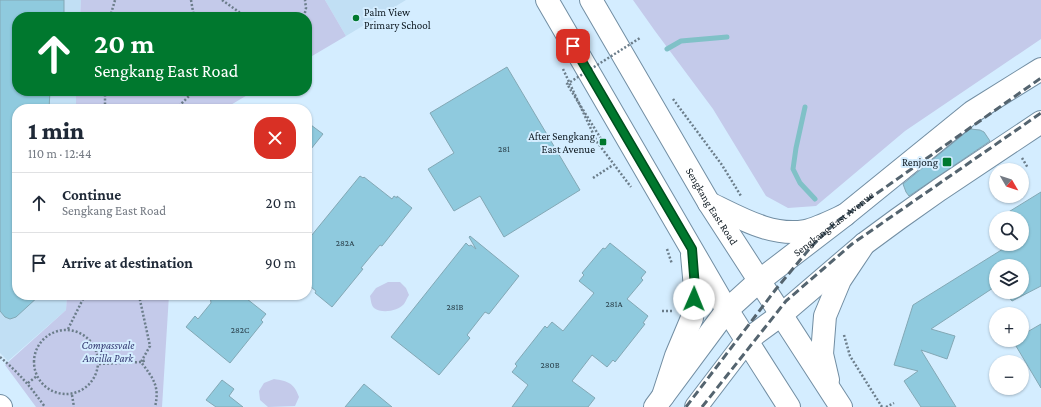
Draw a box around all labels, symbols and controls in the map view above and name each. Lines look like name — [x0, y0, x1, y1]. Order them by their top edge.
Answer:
place label: Palm View Primary School — [364, 6, 431, 32]
marker: Palm View Primary School — [351, 13, 361, 23]
icon: ahead — [28, 28, 80, 80]
text: 20 m — [94, 28, 154, 59]
pin — [556, 29, 590, 63]
icon: arrive — [562, 35, 584, 57]
text: Sengkang East Road — [94, 61, 238, 81]
text: 1 min — [28, 117, 84, 144]
button: close — [254, 117, 296, 159]
place label: After Sengkang East Avenue — [528, 130, 596, 155]
marker: After Sengkang East Avenue — [598, 137, 608, 147]
house number: 281 — [498, 144, 510, 154]
text: 110 m · 12:44 — [28, 146, 92, 161]
place label: Renjong — [902, 156, 939, 169]
marker: Renjong — [941, 156, 953, 168]
north arrow — [989, 163, 1029, 203]
map controls — [989, 163, 1029, 395]
street label: Sengkang East Road — [684, 165, 740, 247]
text: Continue — [62, 187, 121, 203]
street label: Sengkang East Avenue — [791, 188, 876, 258]
icon: ahead — [28, 192, 50, 214]
text: 20 m — [266, 195, 296, 211]
text: Sengkang East Road — [62, 203, 166, 218]
button: search — [989, 211, 1029, 251]
house number: 282A — [336, 238, 355, 248]
icon: arrive — [28, 252, 50, 274]
text: Arrive at destination — [62, 255, 193, 271]
text: 90 m — [265, 255, 296, 271]
button: layers — [989, 259, 1029, 299]
position arrow — [673, 278, 715, 320]
house number: 281A — [605, 299, 623, 309]
house number: 281B — [446, 302, 464, 312]
button: + — [989, 307, 1029, 347]
house number: 282C — [231, 325, 250, 335]
park label: Compassvale Ancilla Park — [82, 339, 135, 364]
button: − — [989, 355, 1029, 395]
house number: 280B — [540, 360, 560, 370]

